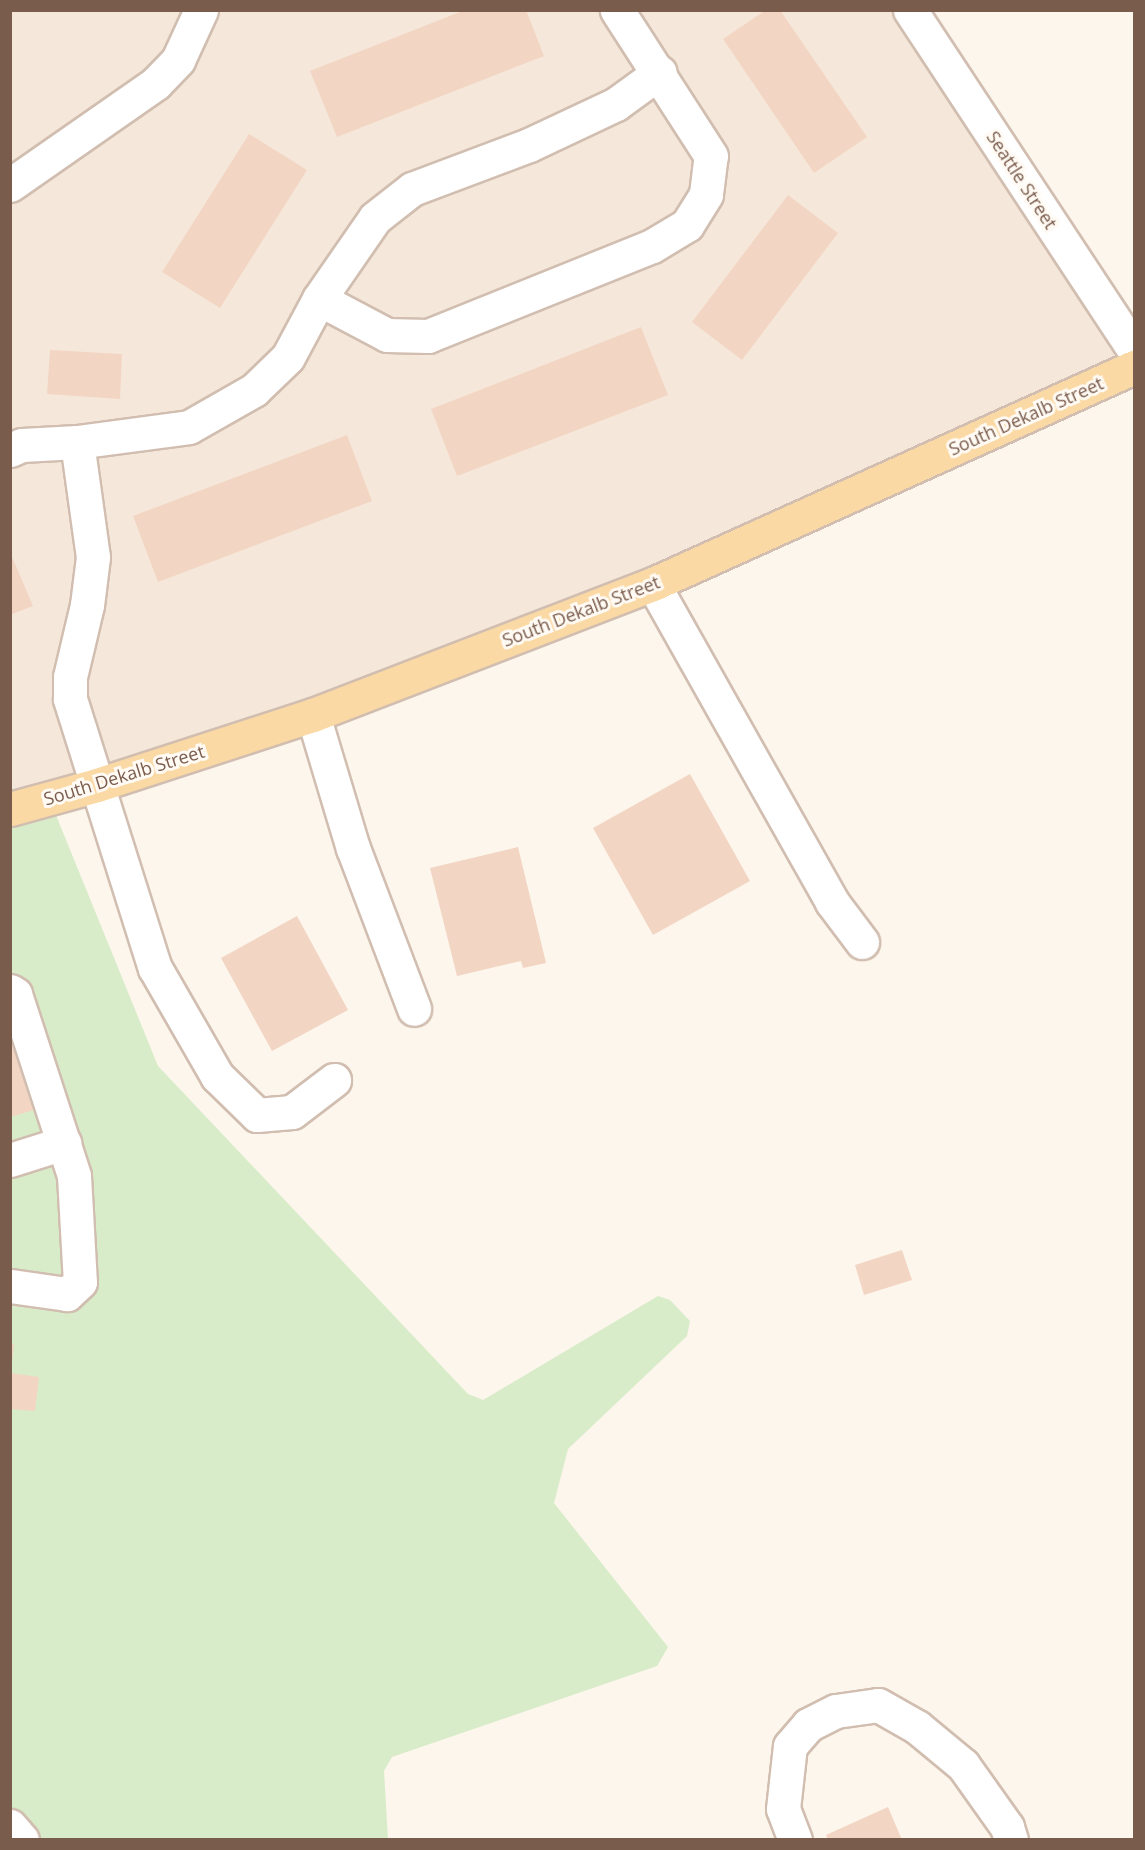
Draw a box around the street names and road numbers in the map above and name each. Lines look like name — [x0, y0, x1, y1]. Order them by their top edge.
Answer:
street label: Seattle Street — [982, 127, 1062, 233]
street label: South Dekalb Street — [945, 372, 1107, 460]
street label: South Dekalb Street — [499, 571, 663, 651]
street label: South Dekalb Street — [41, 740, 207, 810]

